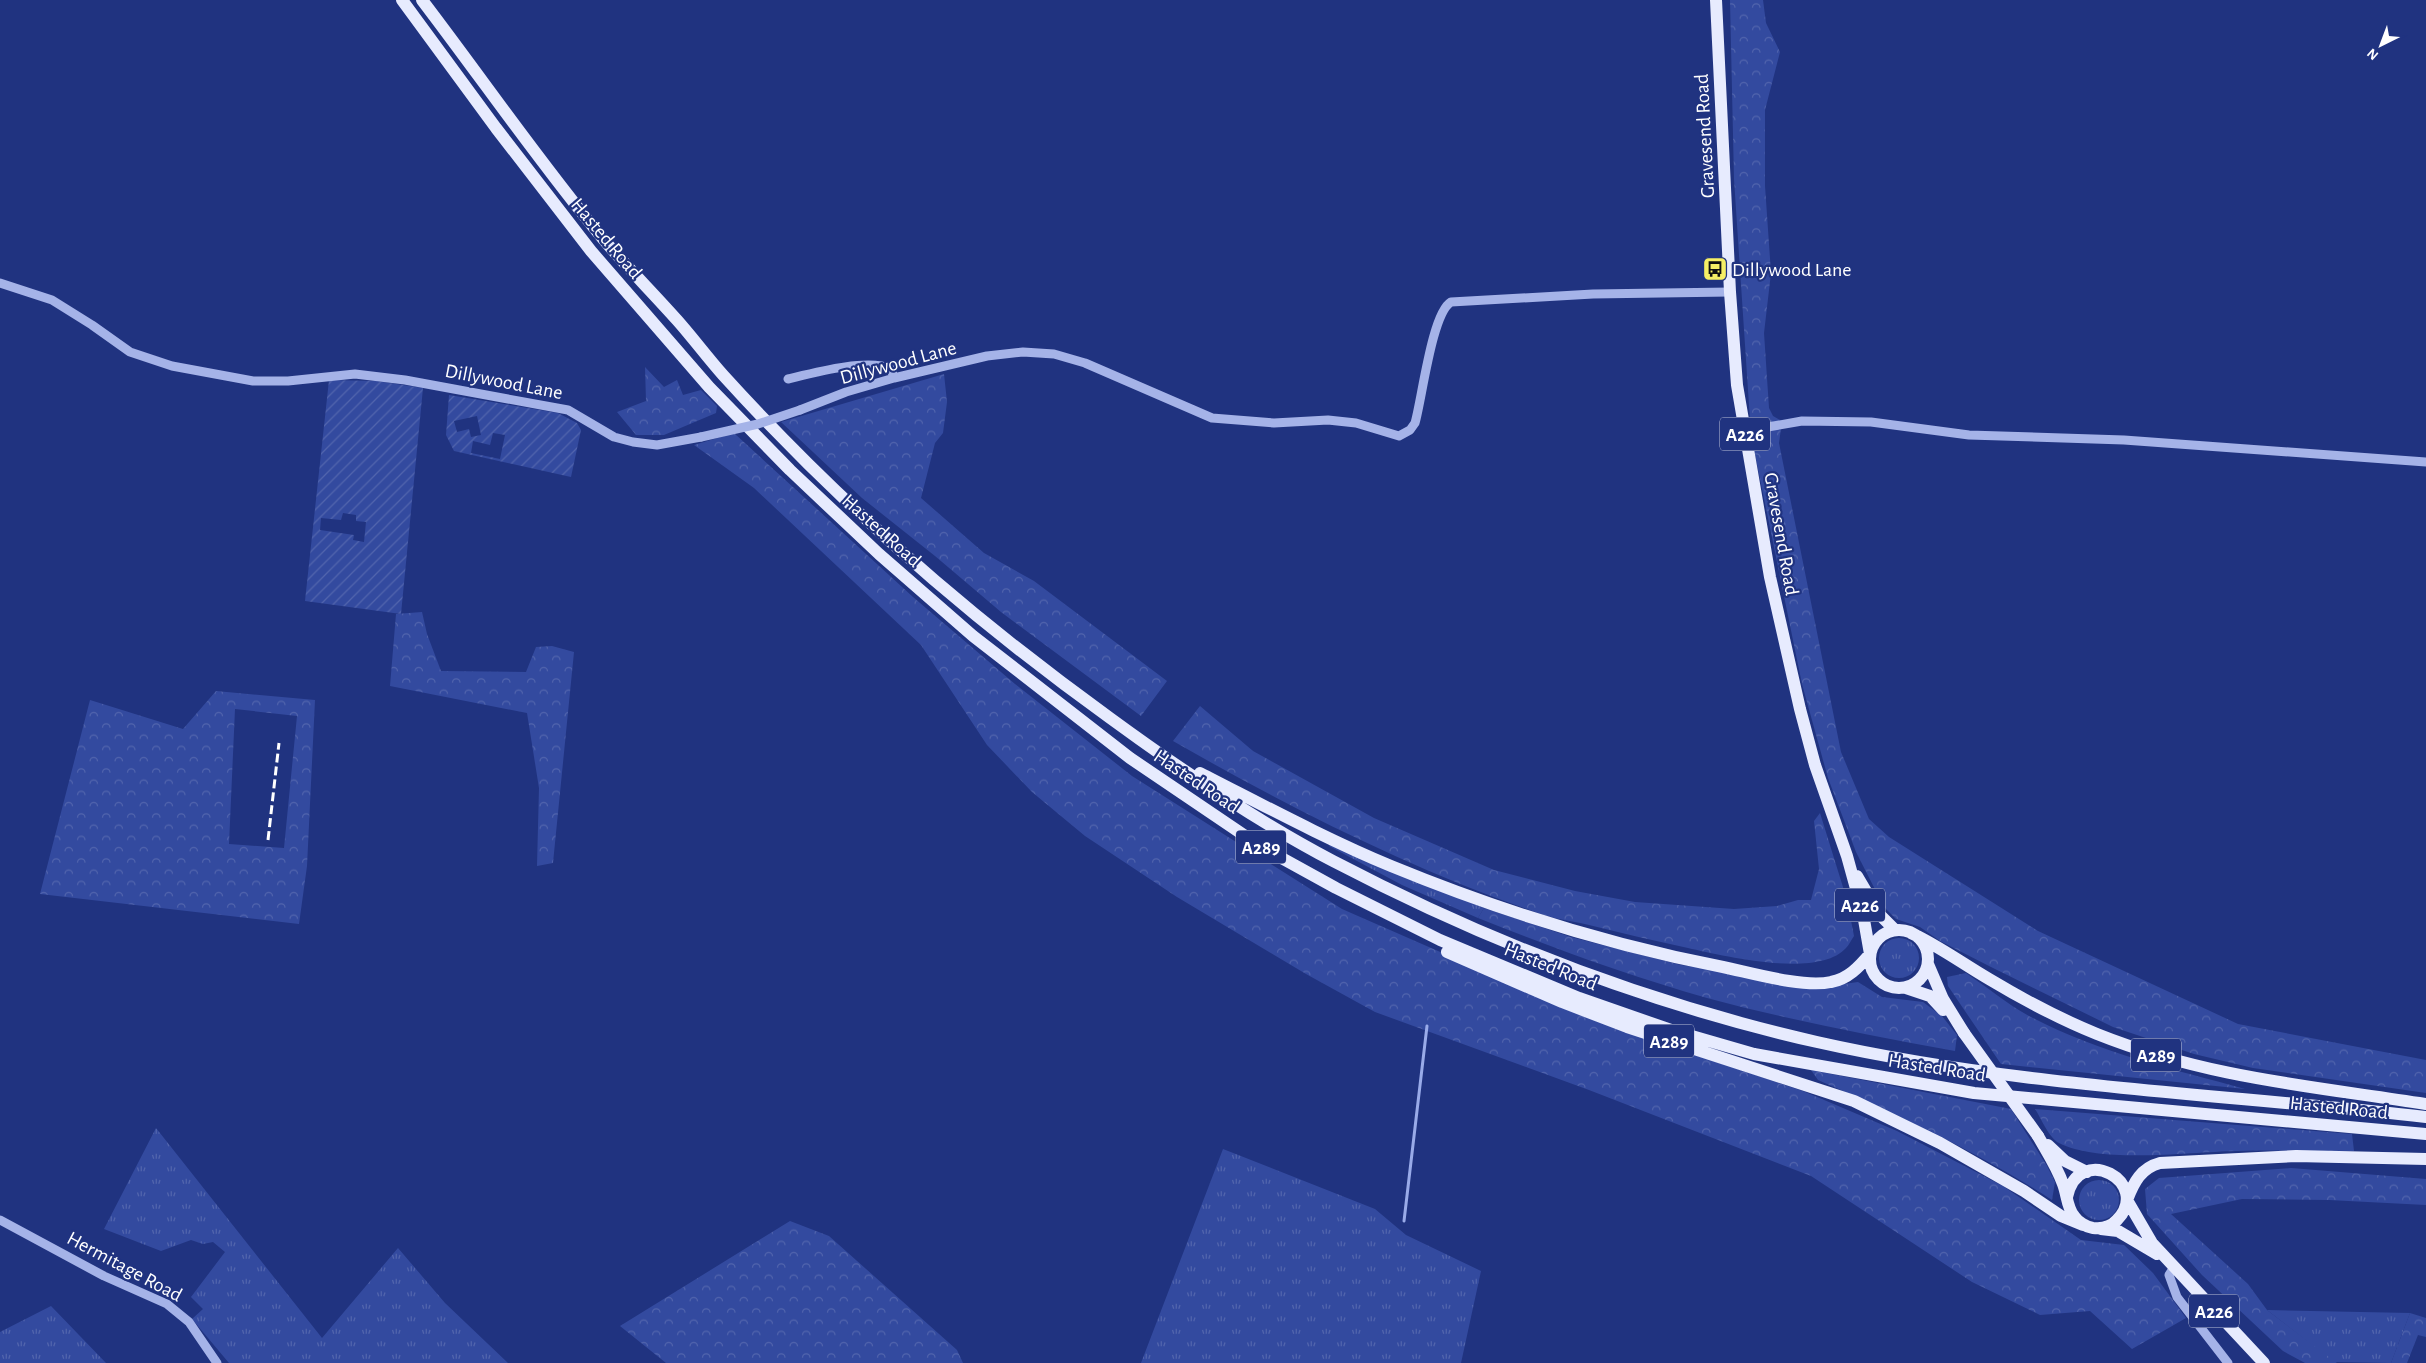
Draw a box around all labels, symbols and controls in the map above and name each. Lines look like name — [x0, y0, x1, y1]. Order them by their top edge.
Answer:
north arrow — [2356, 20, 2406, 70]
text: N — [2365, 45, 2381, 62]
street label: Gravesend Road — [1692, 73, 1718, 199]
street label: Hasted Road — [567, 194, 646, 283]
bus stop icon: Dillywood Lane — [1702, 256, 1728, 282]
place label: Dillywood Lane — [1732, 260, 1852, 280]
street label: Dillywood Lane — [838, 338, 959, 388]
street label: Dillywood Lane — [443, 361, 564, 403]
road number: A226 — [1720, 418, 1770, 450]
street label: Gravesend Road — [1760, 471, 1802, 597]
street label: Hasted Road — [838, 490, 925, 571]
street label: Hasted Road — [1150, 746, 1243, 818]
road number: A289 — [1236, 830, 1286, 864]
road number: A226 — [1835, 888, 1885, 922]
street label: Hasted Road — [1501, 939, 1600, 995]
road number: A289 — [1644, 1024, 1694, 1058]
road number: A289 — [2131, 1038, 2181, 1072]
street label: Hasted Road — [1887, 1050, 1987, 1086]
street label: Hasted Road — [2289, 1093, 2389, 1123]
street label: Hermitage Road — [64, 1228, 185, 1306]
road number: A226 — [2189, 1294, 2239, 1328]

